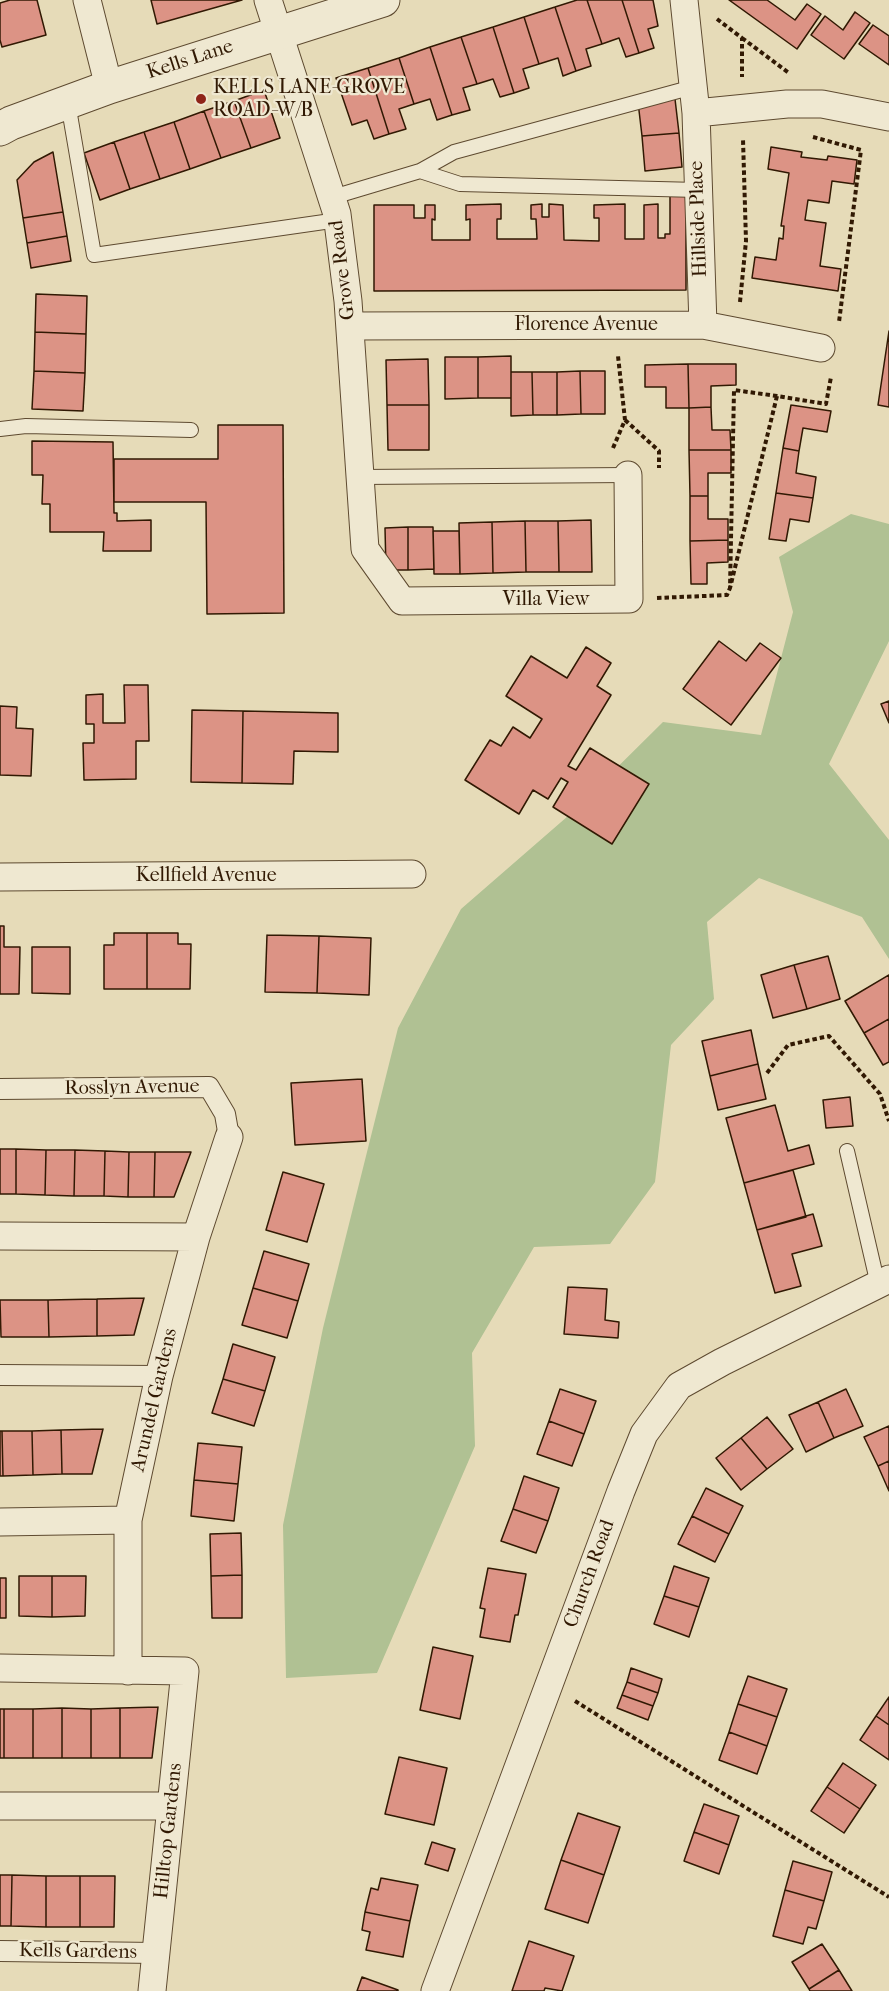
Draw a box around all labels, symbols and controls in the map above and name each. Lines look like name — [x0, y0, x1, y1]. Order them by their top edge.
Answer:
street label: Kells Lane — [144, 35, 236, 85]
place label: KELLS LANE-GROVE ROAD-W/B — [213, 76, 405, 123]
marker: KELLS LANE-GROVE ROAD-W/B — [194, 92, 208, 106]
street label: Hillside Place — [685, 160, 713, 278]
street label: Grove Road — [325, 219, 361, 321]
street label: Florence Avenue — [514, 313, 658, 337]
street label: Villa View — [503, 588, 589, 612]
street label: Kellfield Avenue — [135, 864, 277, 888]
street label: Rosslyn Avenue — [64, 1075, 200, 1101]
street label: Arundel Gardens — [127, 1326, 183, 1474]
street label: Church Road — [559, 1517, 621, 1631]
street label: Hilltop Gardens — [150, 1762, 188, 1900]
street label: Kells Gardens — [19, 1939, 137, 1965]

